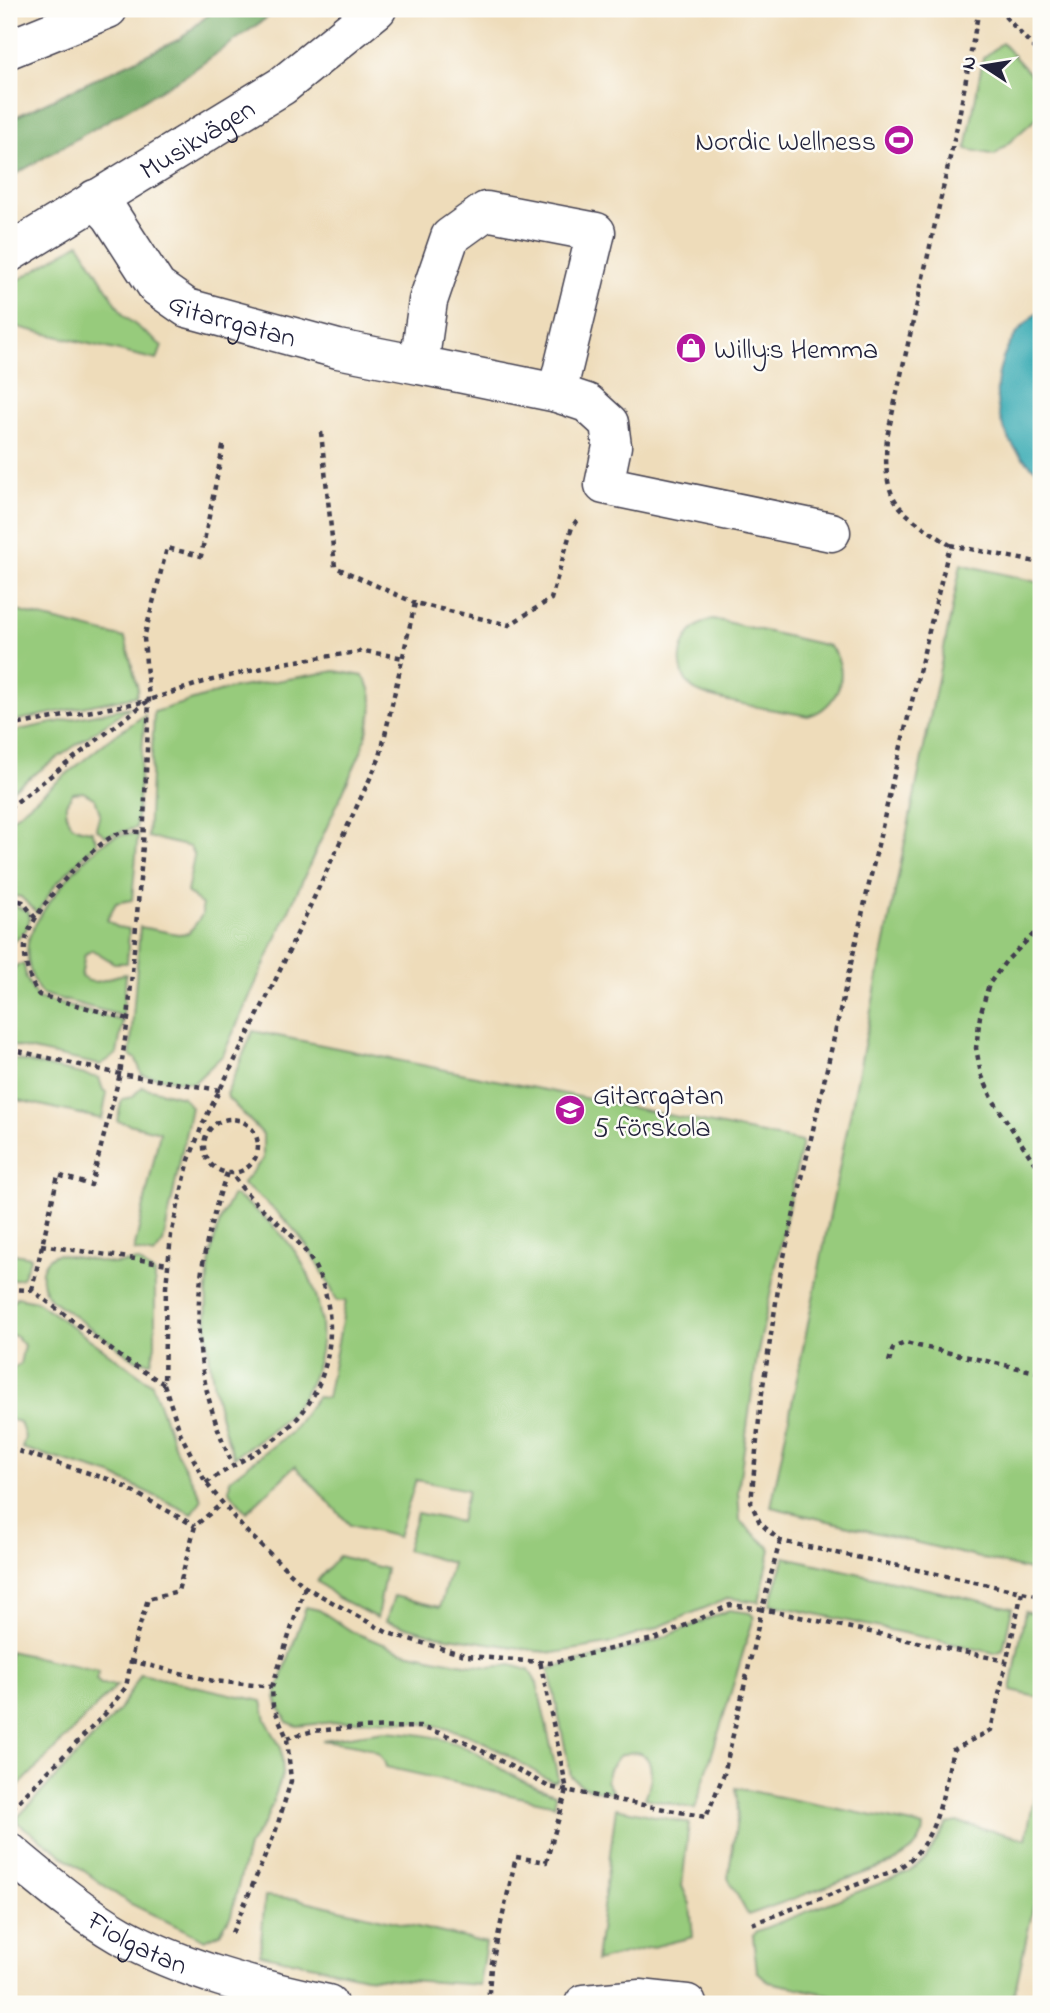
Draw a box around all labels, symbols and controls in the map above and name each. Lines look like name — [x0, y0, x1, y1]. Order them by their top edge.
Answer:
north arrow — [948, 32, 1018, 102]
text: N — [955, 54, 984, 72]
street label: Musikvägen — [133, 90, 264, 192]
place label: Nordic Wellness — [695, 123, 876, 164]
sports icon: Nordic Wellness — [882, 123, 916, 157]
street label: Gitarrgatan — [159, 284, 300, 361]
shop icon: Willy:s Hemma — [674, 331, 708, 365]
place label: Willy:s Hemma — [714, 331, 878, 372]
place label: Gitarrgatan 5 förskola — [593, 1077, 724, 1150]
school or university icon: Gitarrgatan 5 förskola — [553, 1093, 587, 1127]
street label: Fiolgatan — [77, 1902, 193, 1988]

